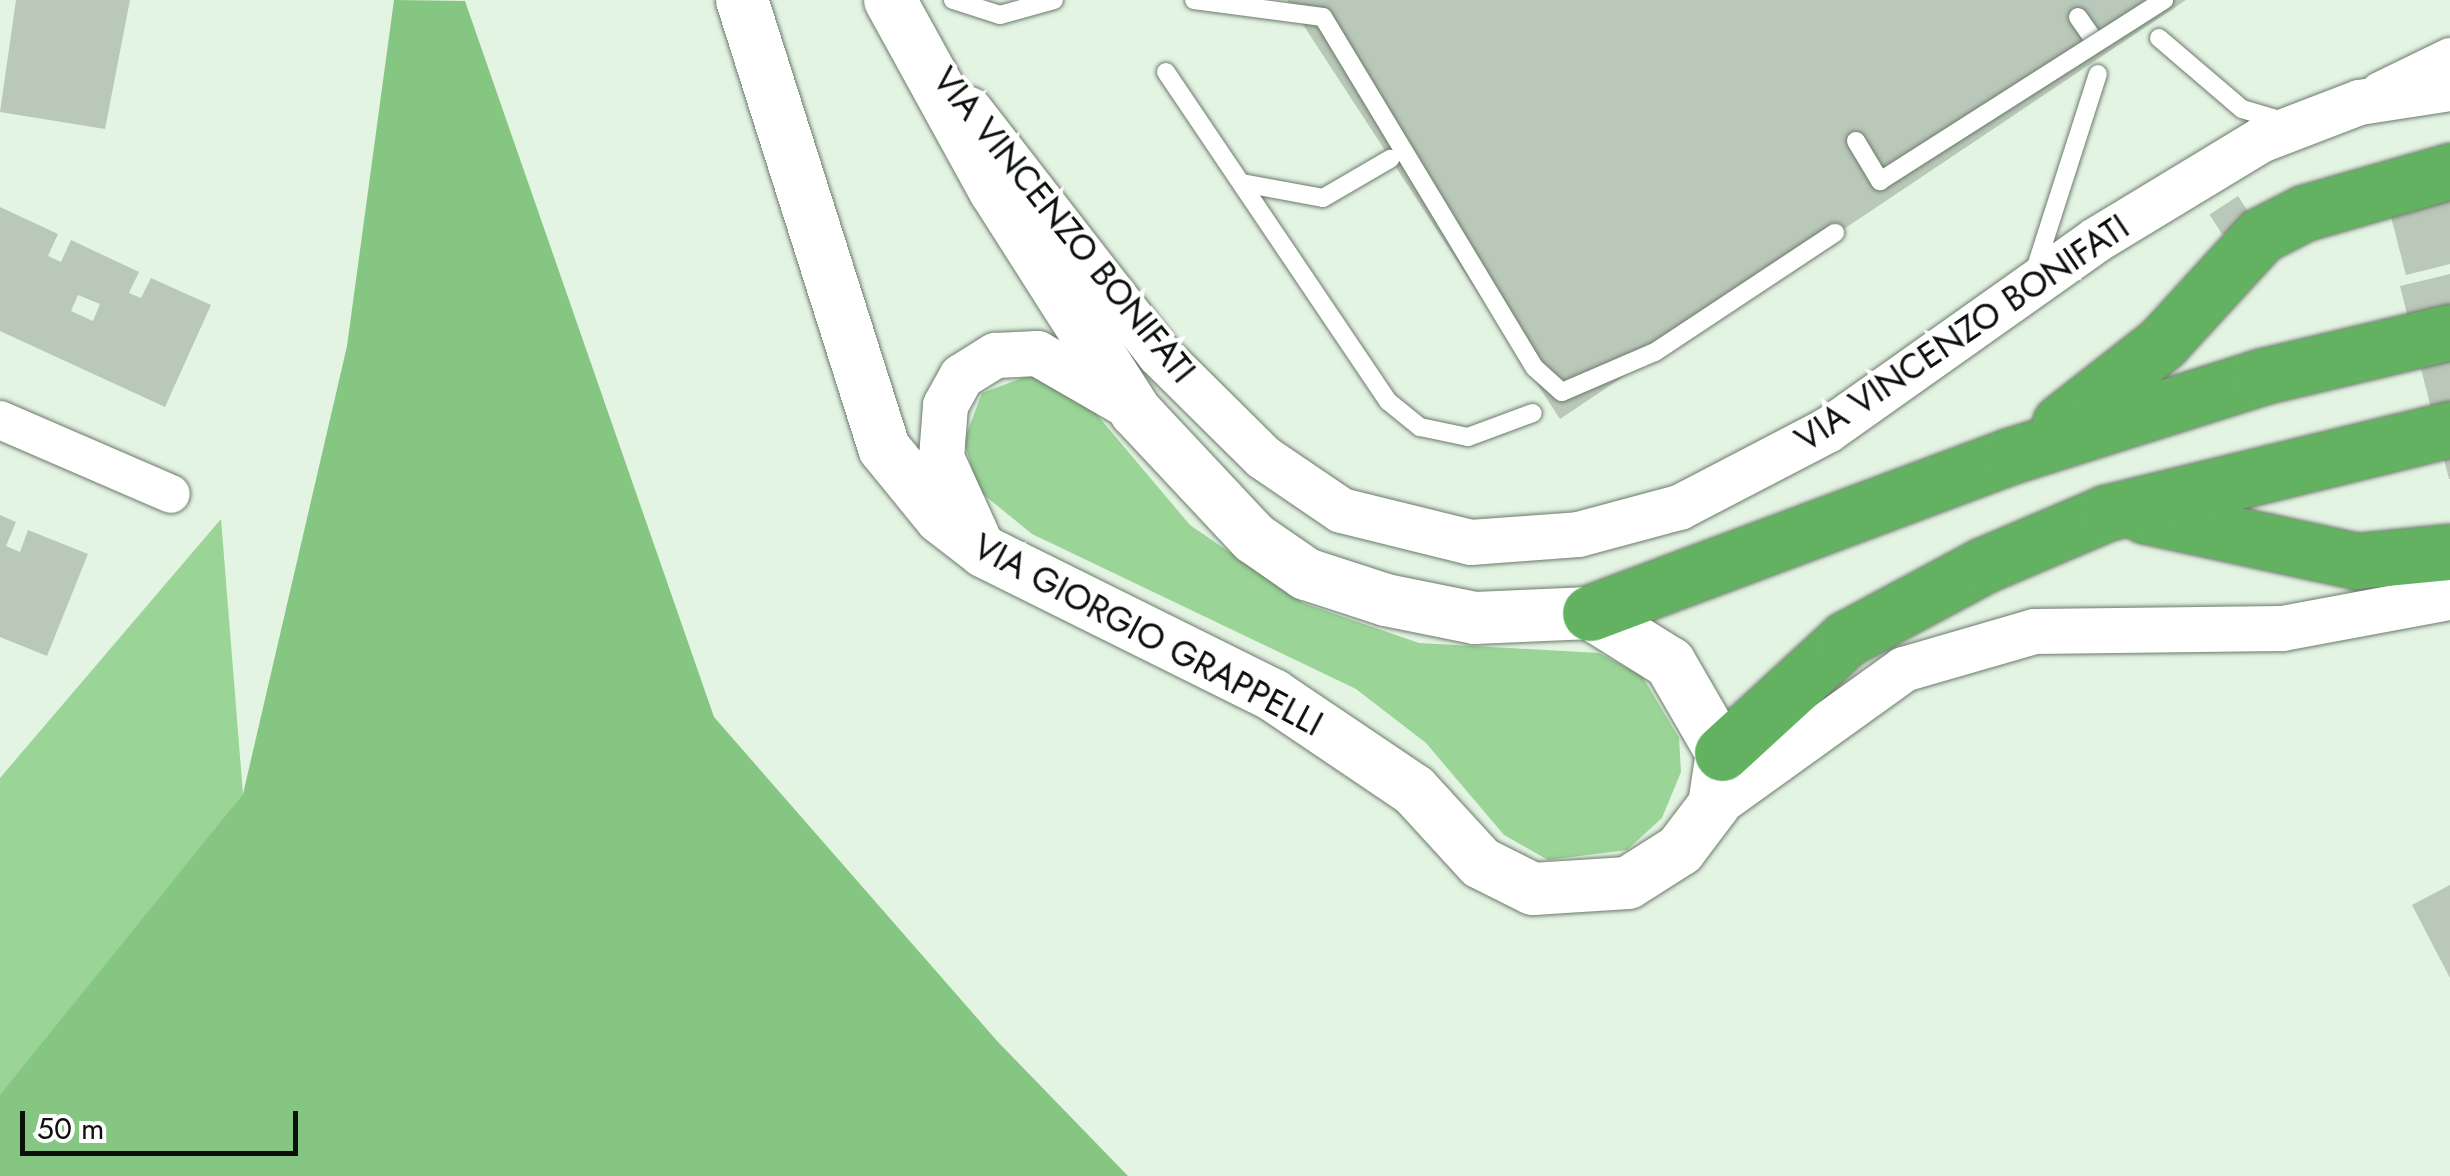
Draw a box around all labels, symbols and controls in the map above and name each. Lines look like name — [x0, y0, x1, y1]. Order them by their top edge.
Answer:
street label: VIA VINCENZO BONIFATI — [924, 59, 1204, 391]
street label: VIA VINCENZO BONIFATI — [1787, 206, 2137, 460]
street label: VIA GIORGIO GRAPPELLI — [966, 525, 1330, 745]
scale bar — [25, 1091, 302, 1153]
text: 50 m — [37, 1107, 104, 1150]

